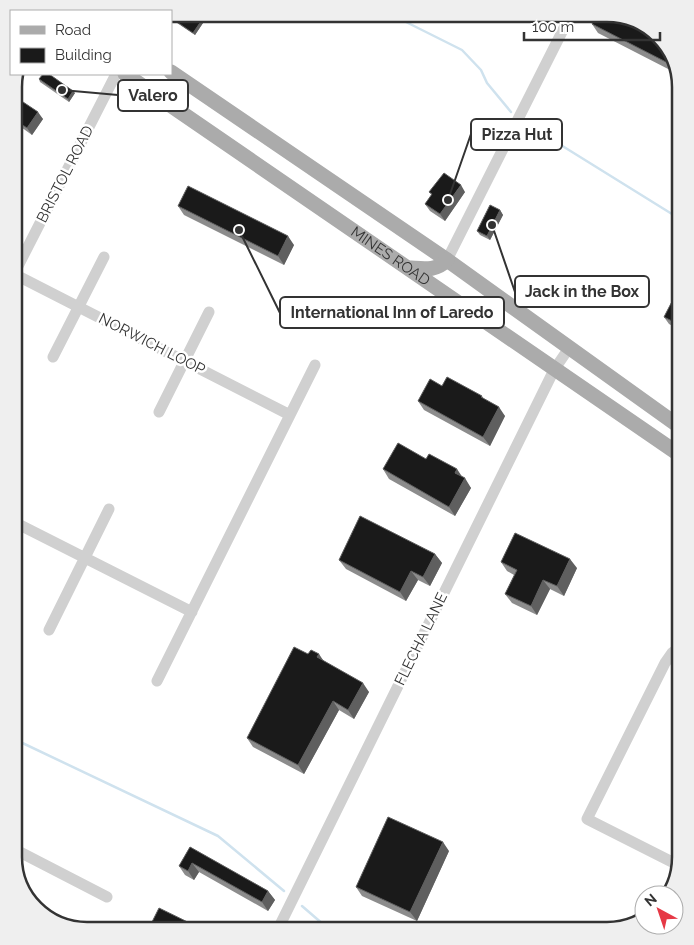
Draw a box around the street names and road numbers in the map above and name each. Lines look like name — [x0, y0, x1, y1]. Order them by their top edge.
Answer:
street label: BRISTOL ROAD — [33, 122, 97, 225]
street label: MINES ROAD — [347, 223, 434, 290]
street label: NORWICH LOOP — [96, 309, 208, 379]
street label: FLECHA LANE — [391, 590, 451, 688]

